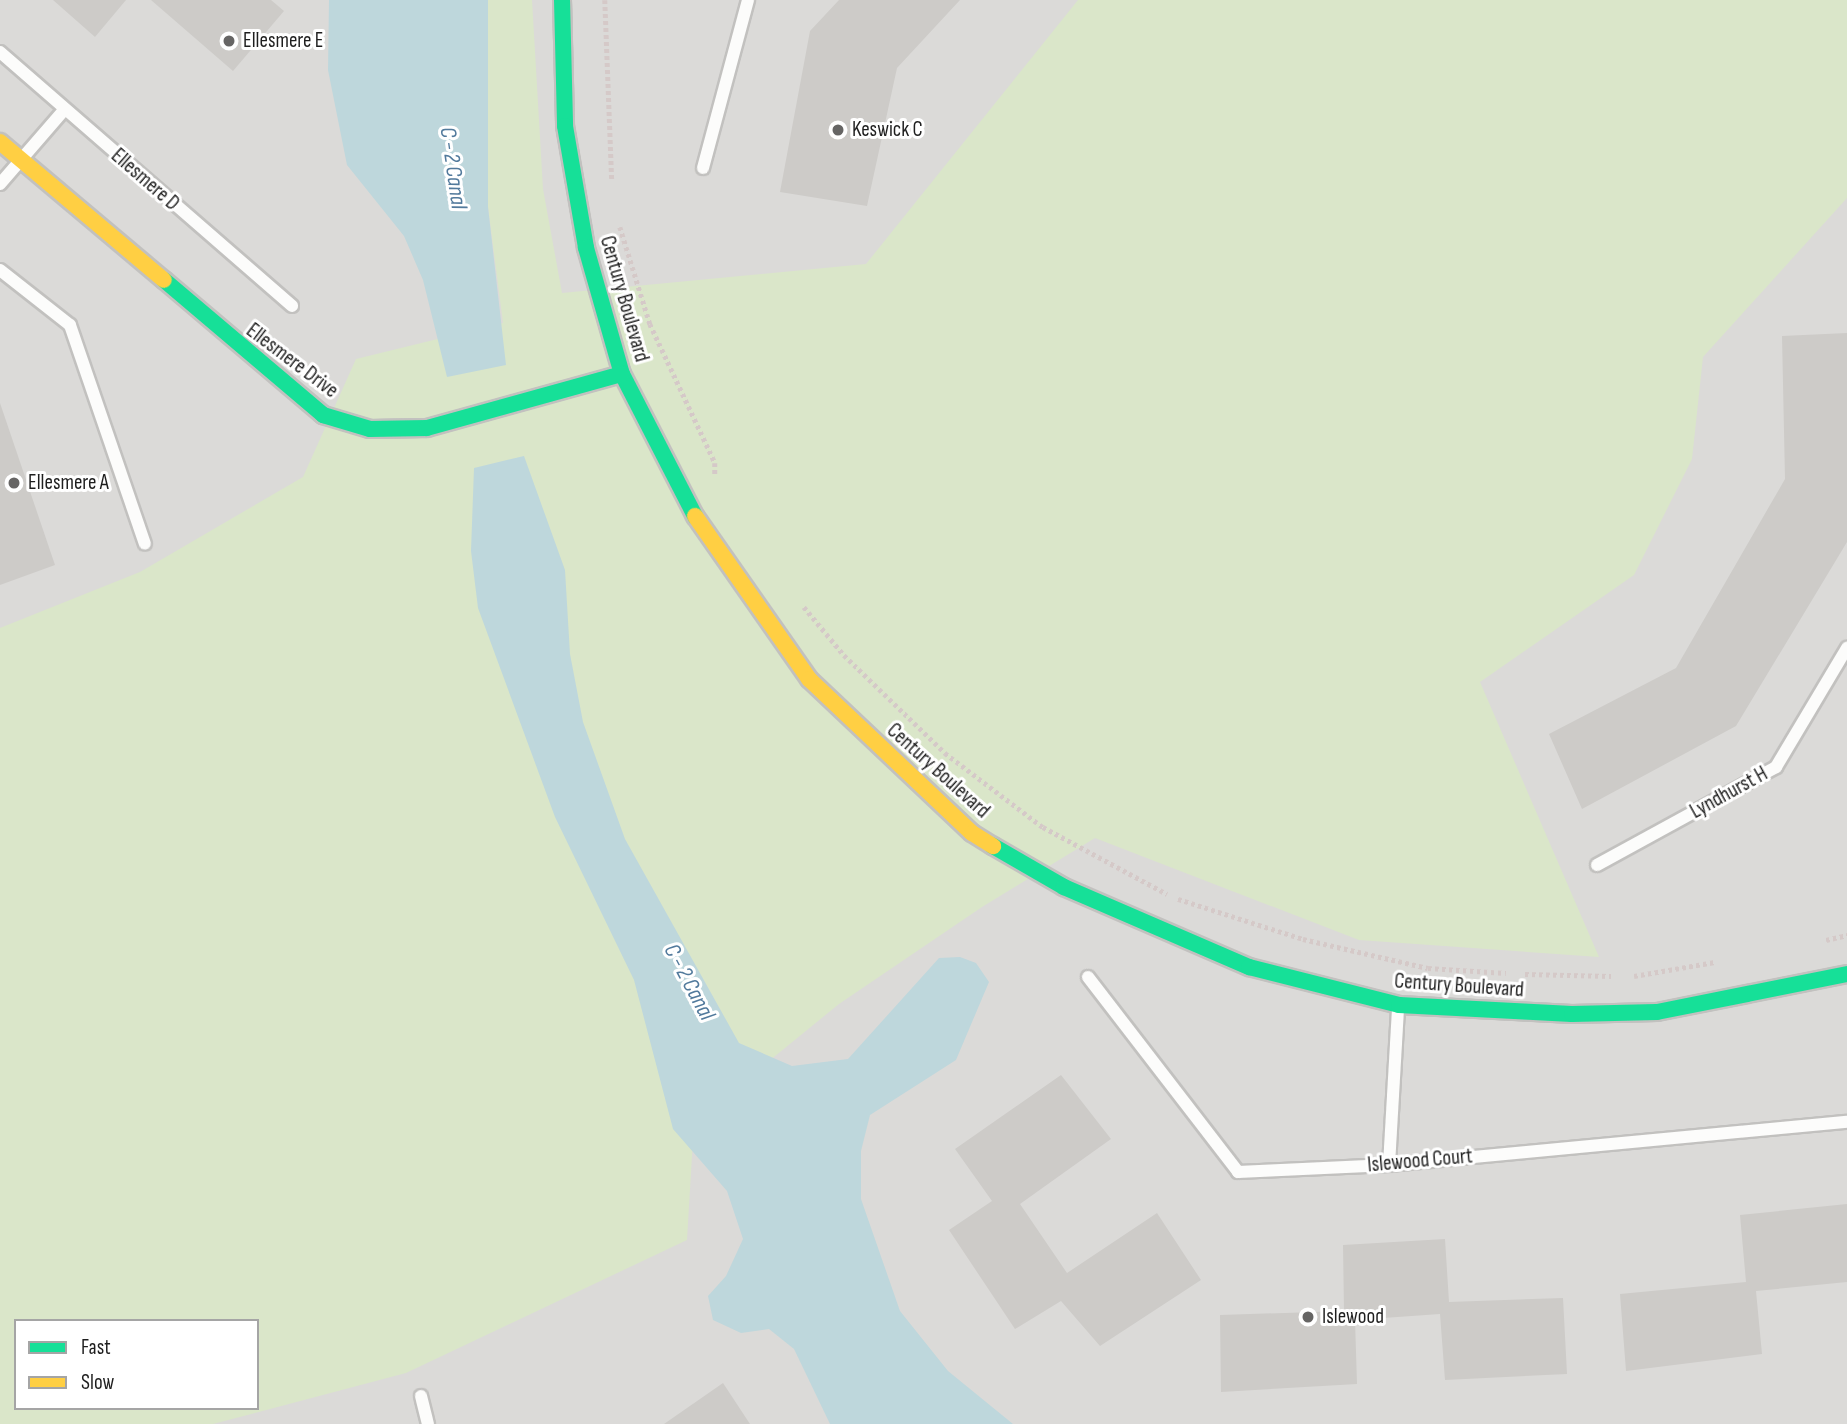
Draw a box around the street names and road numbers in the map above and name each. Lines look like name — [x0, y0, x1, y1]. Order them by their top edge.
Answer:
street label: Ellesmere D — [106, 144, 184, 216]
street label: Century Boulevard — [594, 233, 654, 365]
street label: Ellesmere Drive — [241, 318, 343, 404]
street label: Century Boulevard — [881, 718, 995, 824]
street label: Lyndhurst H — [1686, 761, 1772, 825]
street label: Century Boulevard — [1393, 969, 1525, 1003]
street label: Islewood Court — [1366, 1144, 1474, 1178]

